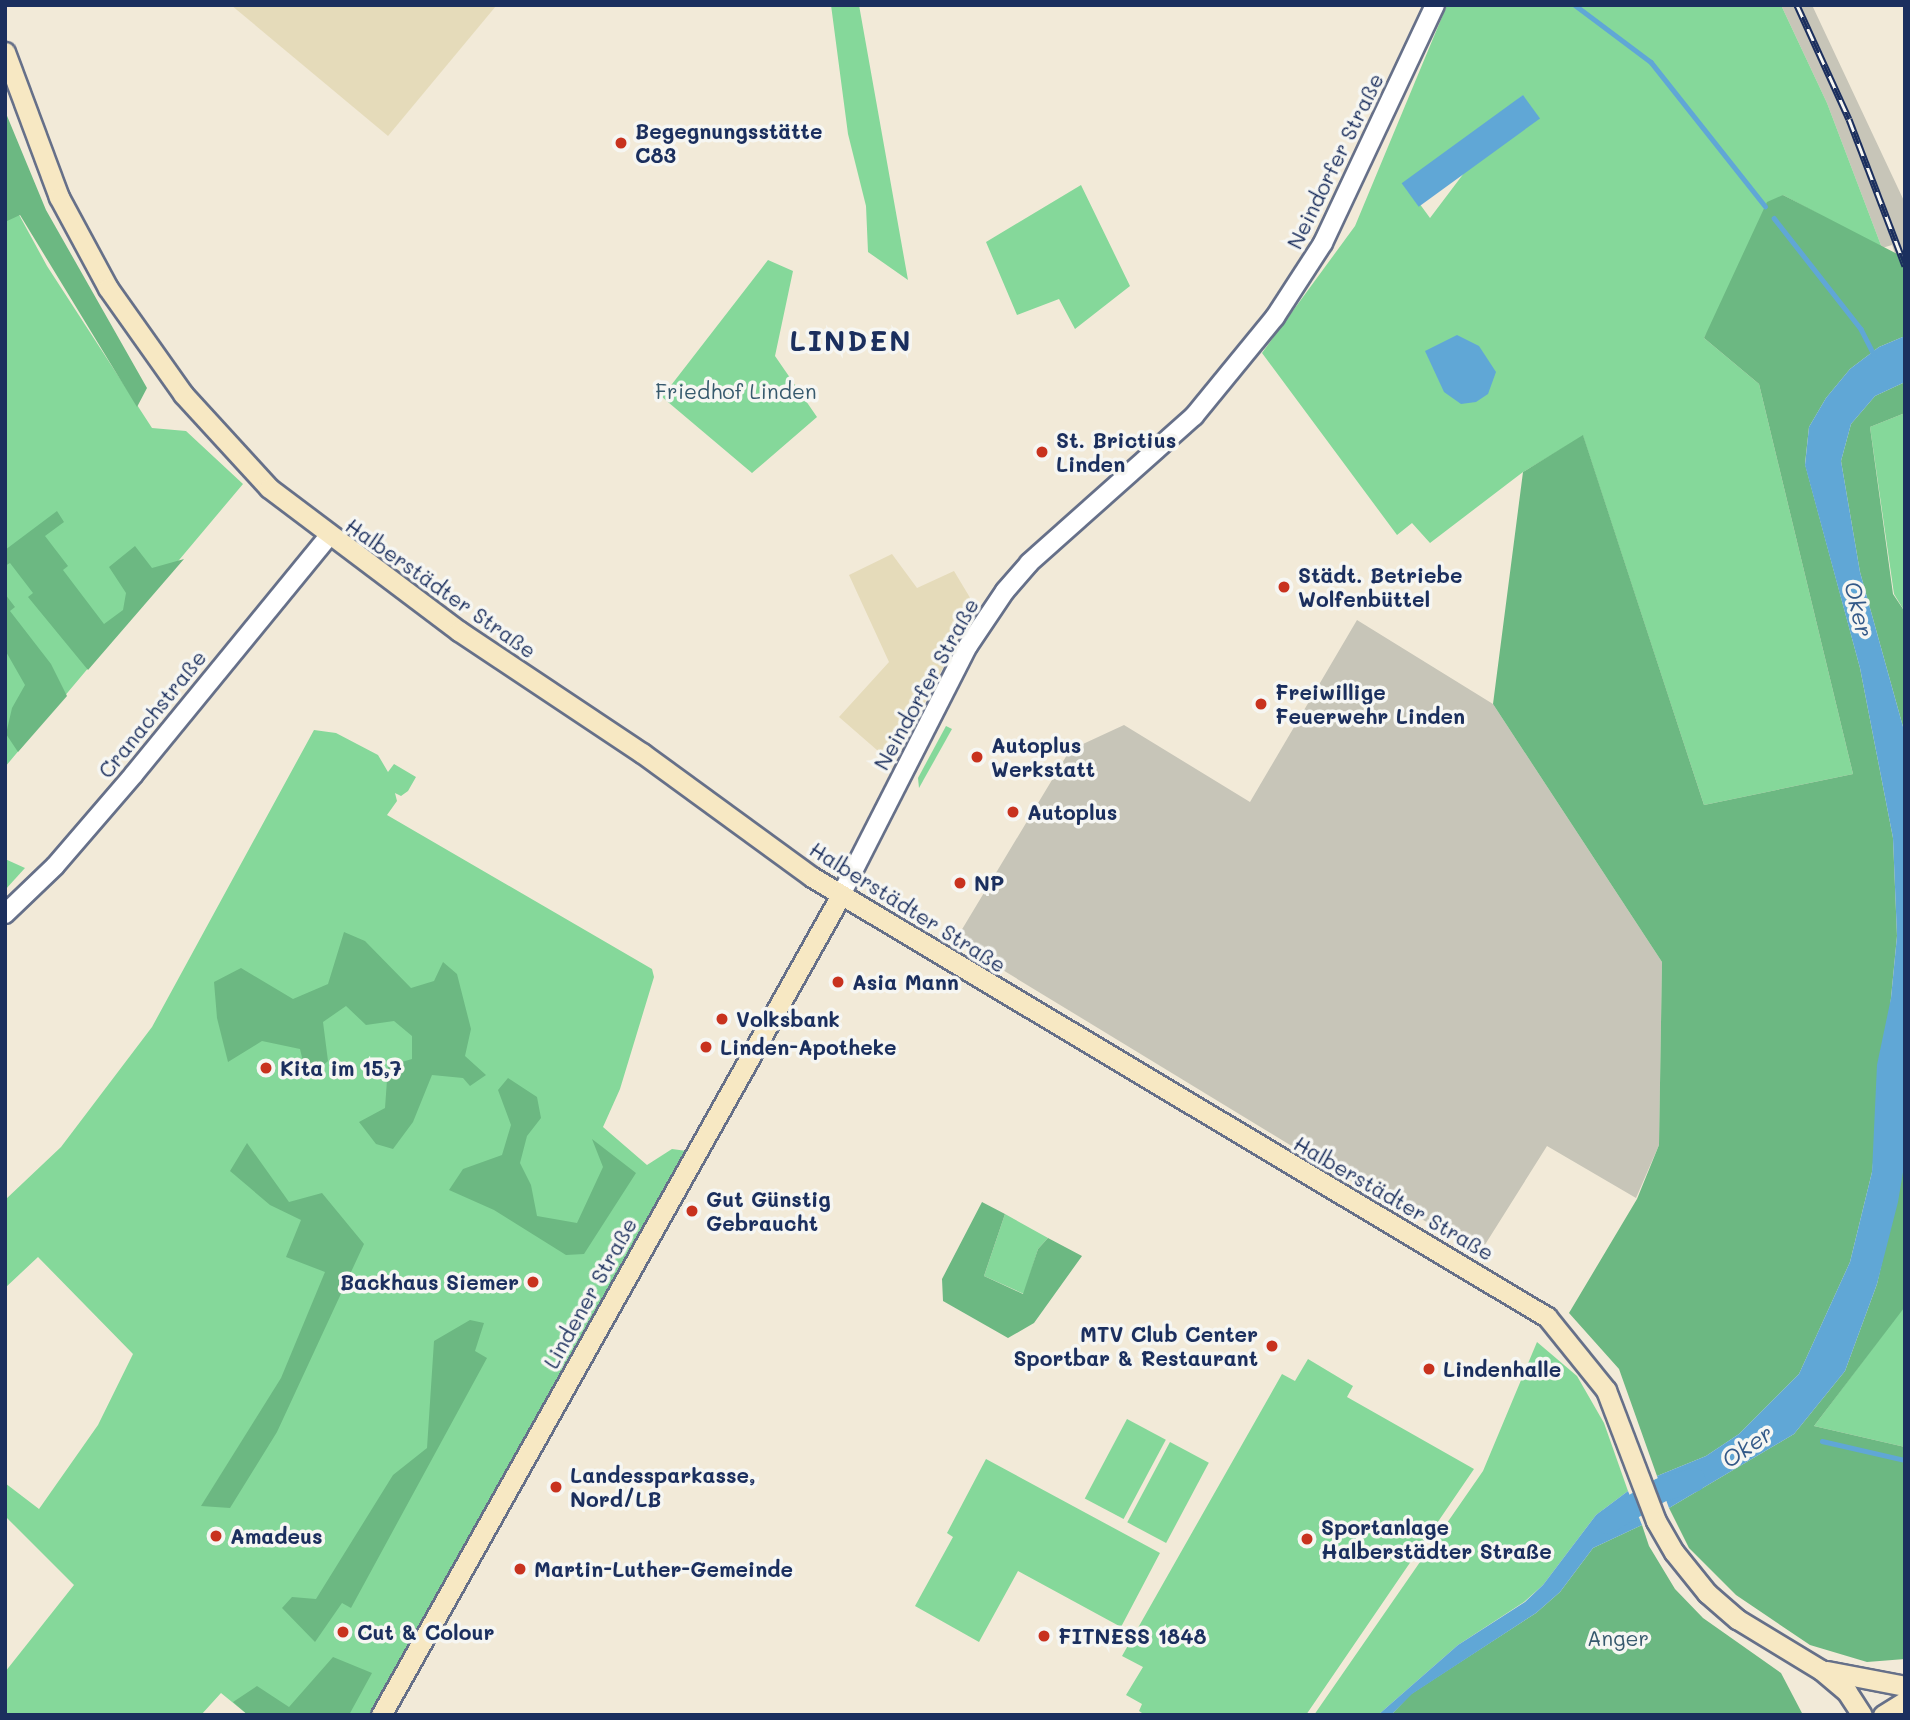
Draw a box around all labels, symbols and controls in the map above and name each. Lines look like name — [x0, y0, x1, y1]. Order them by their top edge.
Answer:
street label: Neindorfer Straße — [1282, 69, 1388, 253]
place label: Begegnungsstätte C83 — [635, 118, 822, 168]
marker: Begegnungsstätte C83 — [613, 135, 629, 151]
district label: LINDEN — [790, 323, 912, 357]
park label: Friedhof Linden — [655, 378, 817, 404]
place label: St. Brictius Linden — [1056, 427, 1176, 477]
marker: St. Brictius Linden — [1034, 444, 1050, 460]
street label: Halberstädter Straße — [341, 513, 541, 663]
place label: Städt. Betriebe Wolfenbüttel — [1298, 562, 1462, 612]
water label: Oker — [1839, 578, 1879, 640]
marker: Städt. Betriebe Wolfenbüttel — [1276, 579, 1292, 595]
street label: Neindorfer Straße — [868, 594, 984, 774]
street label: Cranachstraße — [93, 645, 211, 783]
place label: Freiwillige Feuerwehr Linden — [1275, 679, 1465, 729]
marker: Freiwillige Feuerwehr Linden — [1253, 696, 1269, 712]
place label: Autoplus Werkstatt — [991, 732, 1095, 782]
marker: Autoplus Werkstatt — [969, 749, 985, 765]
place label: Autoplus — [1027, 799, 1117, 825]
marker: Autoplus — [1005, 804, 1021, 820]
street label: Halberstädter Straße — [805, 836, 1011, 978]
place label: NP — [974, 870, 1004, 896]
marker: NP — [952, 875, 968, 891]
place label: Asia Mann — [852, 969, 959, 995]
marker: Asia Mann — [830, 974, 846, 990]
place label: Volksbank — [736, 1006, 840, 1032]
marker: Volksbank — [714, 1011, 730, 1027]
place label: Linden-Apotheke — [720, 1034, 897, 1060]
marker: Linden-Apotheke — [698, 1039, 714, 1055]
place label: Kita im 15,7 — [280, 1055, 402, 1081]
marker: Kita im 15,7 — [258, 1060, 274, 1076]
street label: Halberstädter Straße — [1290, 1130, 1498, 1266]
place label: Gut Günstig Gebraucht — [706, 1186, 831, 1236]
marker: Gut Günstig Gebraucht — [684, 1203, 700, 1219]
street label: Lindener Straße — [538, 1213, 642, 1373]
place label: Backhaus Siemer — [340, 1269, 519, 1295]
marker: Backhaus Siemer — [525, 1274, 541, 1290]
place label: MTV Club Center Sportbar & Restaurant — [1013, 1321, 1258, 1371]
marker: MTV Club Center Sportbar & Restaurant — [1264, 1338, 1280, 1354]
place label: Lindenhalle — [1443, 1356, 1561, 1382]
marker: Lindenhalle — [1421, 1361, 1437, 1377]
water label: Oker — [1716, 1419, 1778, 1473]
place label: Landessparkasse, Nord/LB — [570, 1462, 756, 1512]
marker: Landessparkasse, Nord/LB — [548, 1479, 564, 1495]
place label: Sportanlage Halberstädter Straße — [1321, 1514, 1552, 1564]
place label: Amadeus — [230, 1523, 323, 1549]
marker: Amadeus — [208, 1528, 224, 1544]
marker: Sportanlage Halberstädter Straße — [1299, 1531, 1315, 1547]
place label: Martin-Luther-Gemeinde — [534, 1556, 793, 1582]
marker: Martin-Luther-Gemeinde — [512, 1561, 528, 1577]
place label: Cut & Colour — [357, 1619, 495, 1645]
place label: FITNESS 1848 — [1058, 1623, 1206, 1649]
marker: Cut & Colour — [335, 1624, 351, 1640]
park label: Anger — [1587, 1625, 1649, 1651]
marker: FITNESS 1848 — [1036, 1628, 1052, 1644]

